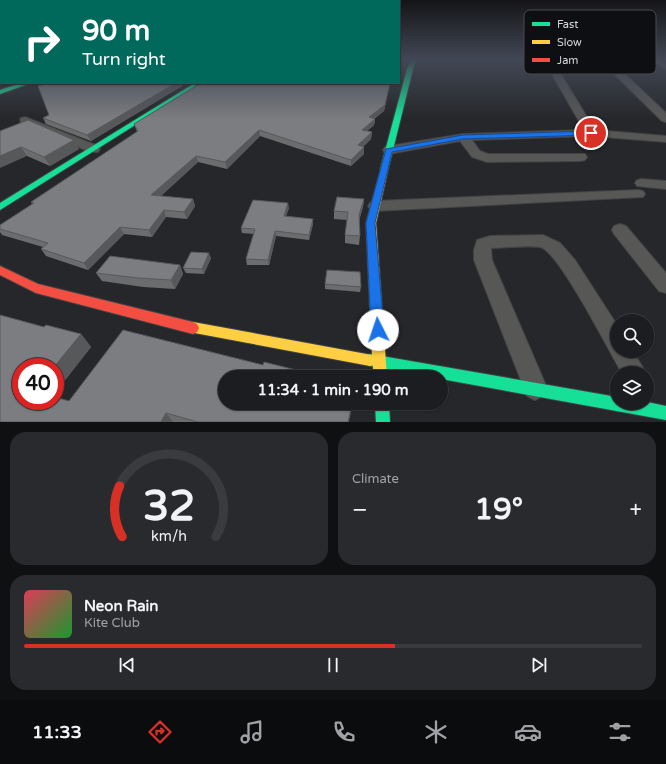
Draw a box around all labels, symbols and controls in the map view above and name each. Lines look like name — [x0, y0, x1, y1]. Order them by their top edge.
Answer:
legend — [524, 10, 656, 74]
text: 90 m — [82, 14, 150, 48]
icon: right — [16, 16, 68, 68]
text: Fast — [557, 18, 578, 31]
text: Slow — [557, 36, 582, 49]
text: Turn right — [82, 48, 166, 70]
text: Jam — [557, 54, 578, 67]
pin — [574, 116, 608, 150]
icon: arrive — [580, 122, 602, 144]
position arrow — [357, 309, 399, 351]
map controls — [610, 314, 654, 410]
button: search — [610, 314, 654, 358]
speed limit sign: 40 — [12, 358, 64, 410]
button: layers — [610, 366, 654, 410]
text: 11:34 · 1 min · 190 m — [258, 381, 408, 399]
text: Climate — [352, 471, 399, 487]
text: 32 — [143, 481, 195, 531]
text: 19° — [474, 491, 523, 528]
text: − — [352, 497, 368, 523]
text: + — [630, 497, 642, 523]
text: km/h — [151, 527, 187, 544]
text: Neon Rain — [84, 597, 158, 615]
text: Kite Club — [84, 615, 140, 631]
icon: previous — [116, 654, 138, 676]
icon: pause — [322, 654, 344, 676]
icon: next — [528, 654, 550, 676]
icon: directions — [146, 718, 174, 746]
icon: music — [238, 718, 266, 746]
icon: phone — [330, 718, 358, 746]
icon: climate — [422, 718, 450, 746]
icon: car — [514, 718, 542, 746]
icon: filters — [606, 718, 634, 746]
text: 11:33 — [32, 721, 82, 743]

